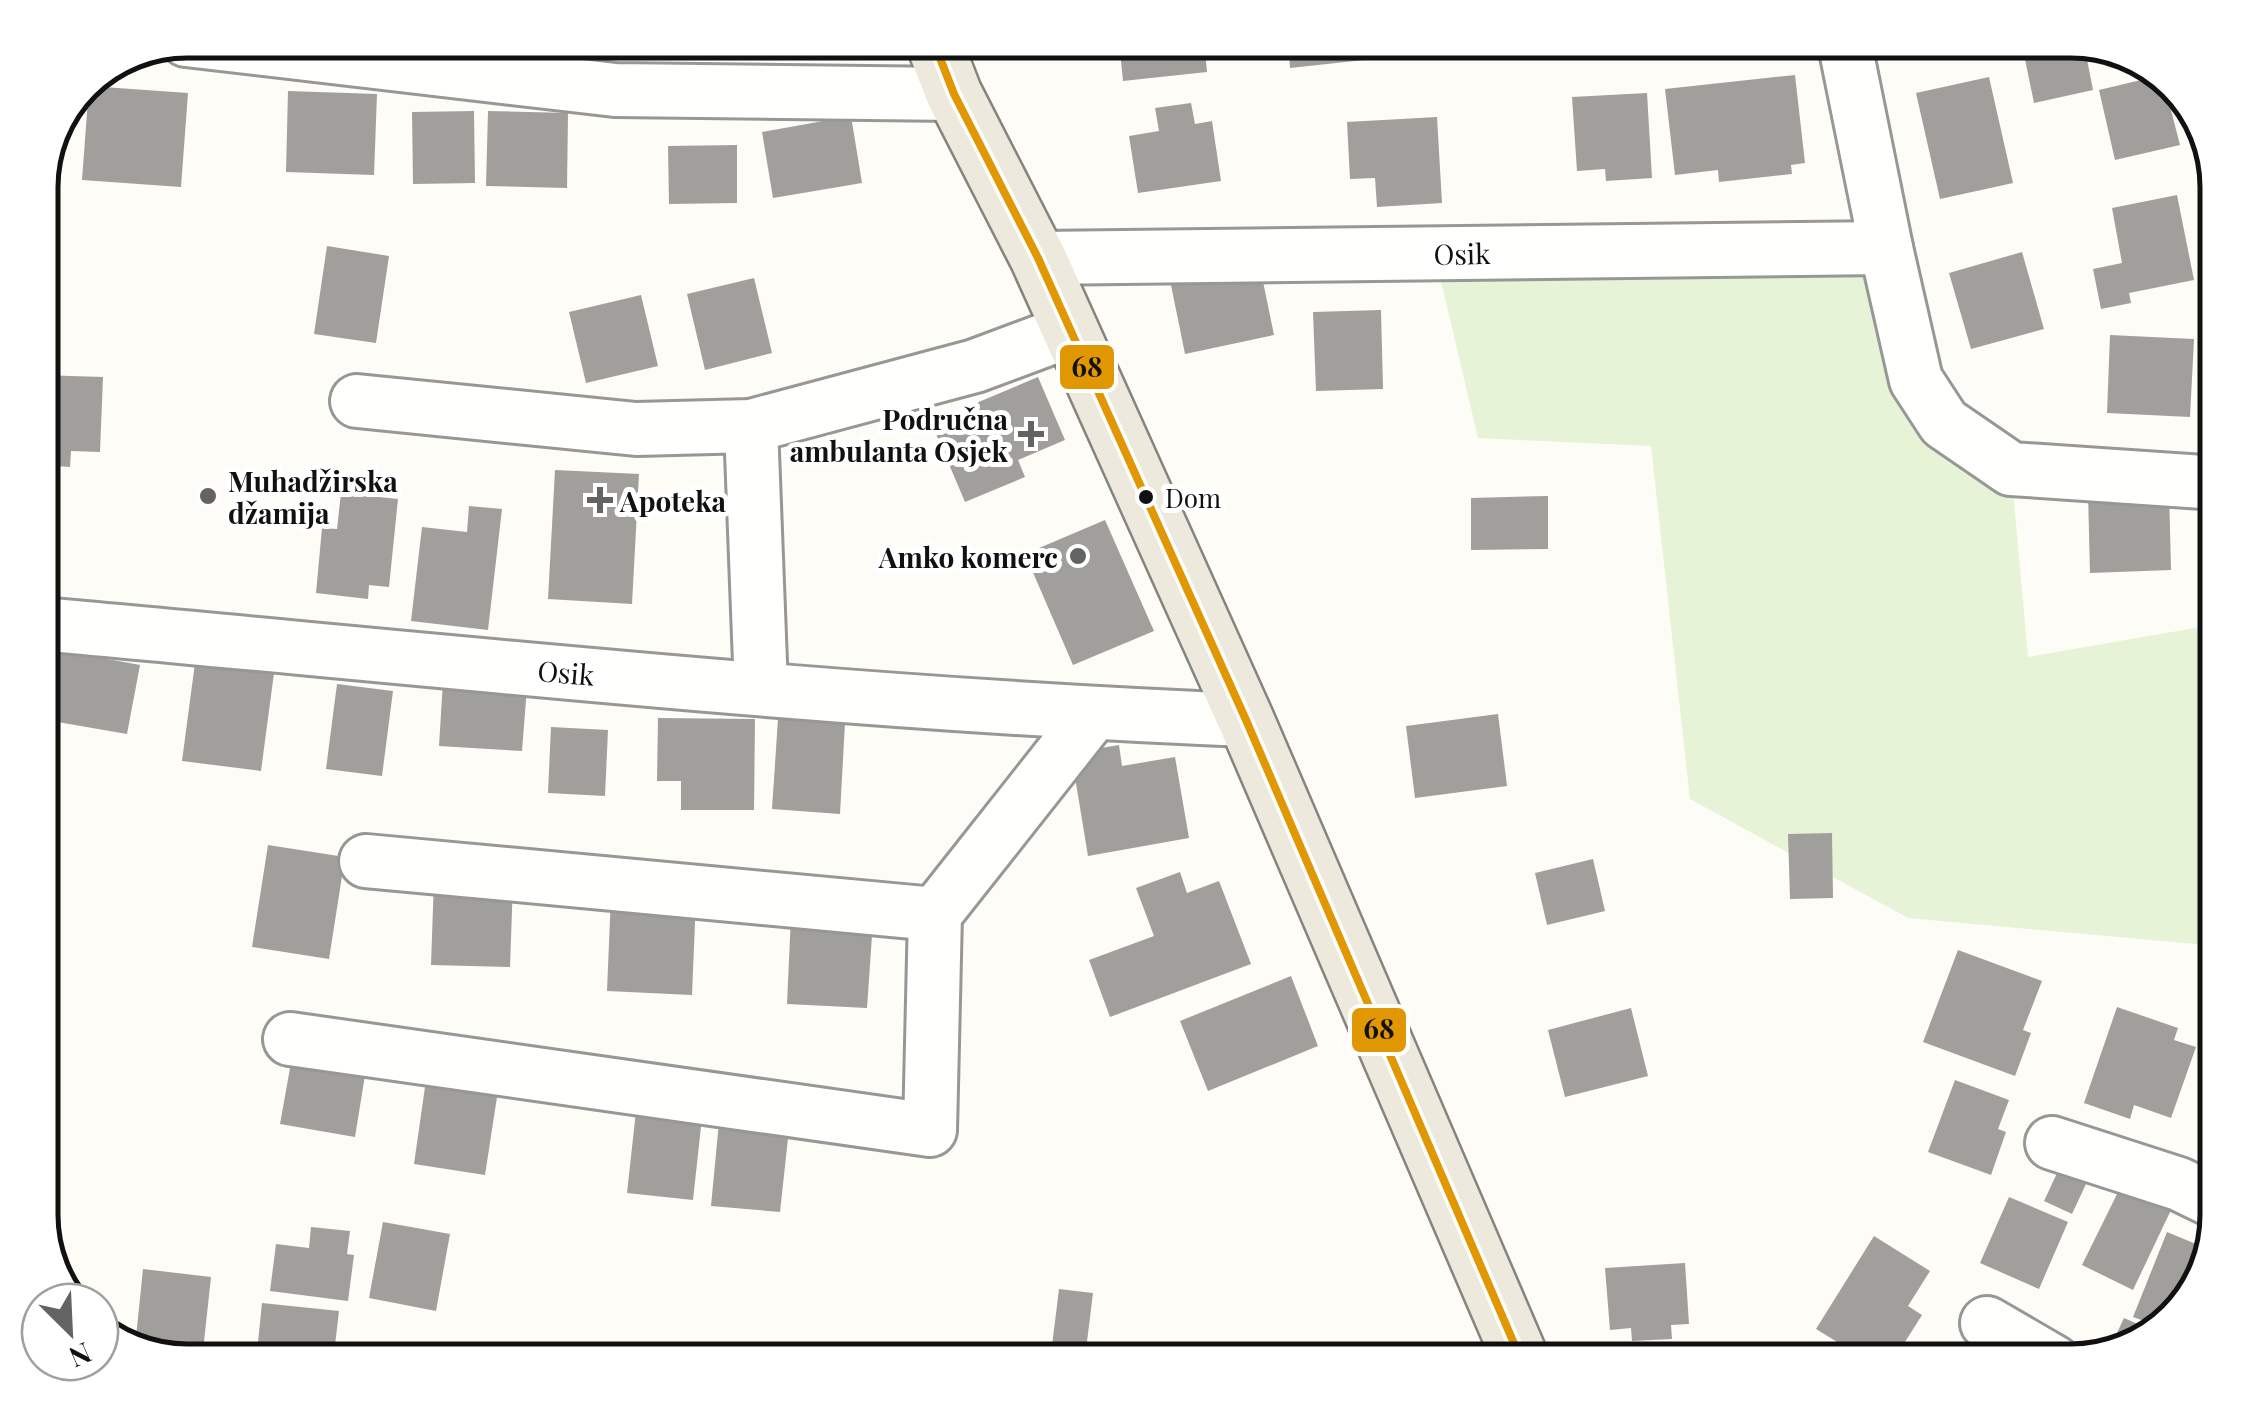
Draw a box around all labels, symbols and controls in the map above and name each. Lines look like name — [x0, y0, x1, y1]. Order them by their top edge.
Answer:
street label: Osik — [1433, 234, 1491, 272]
line badge: 68 — [1058, 343, 1116, 391]
text: 68 — [1071, 347, 1103, 384]
place label: Područna ambulanta Osjek — [790, 400, 1009, 469]
marker: Područna ambulanta Osjek — [1018, 421, 1044, 447]
place label: Muhadžirska džamija — [228, 462, 398, 531]
place label: Dom — [1165, 480, 1221, 515]
place label: Apoteka — [619, 482, 726, 519]
marker: Muhadžirska džamija — [197, 485, 219, 507]
marker: Dom — [1136, 487, 1156, 507]
marker: Apoteka — [589, 489, 611, 511]
place label: Amko komerc — [878, 538, 1058, 575]
marker: Amko komerc — [1067, 545, 1089, 567]
street label: Osik — [536, 651, 597, 693]
line badge: 68 — [1350, 1006, 1408, 1054]
text: 68 — [1363, 1009, 1395, 1046]
north arrow — [20, 1282, 120, 1382]
text: N — [64, 1335, 98, 1377]

